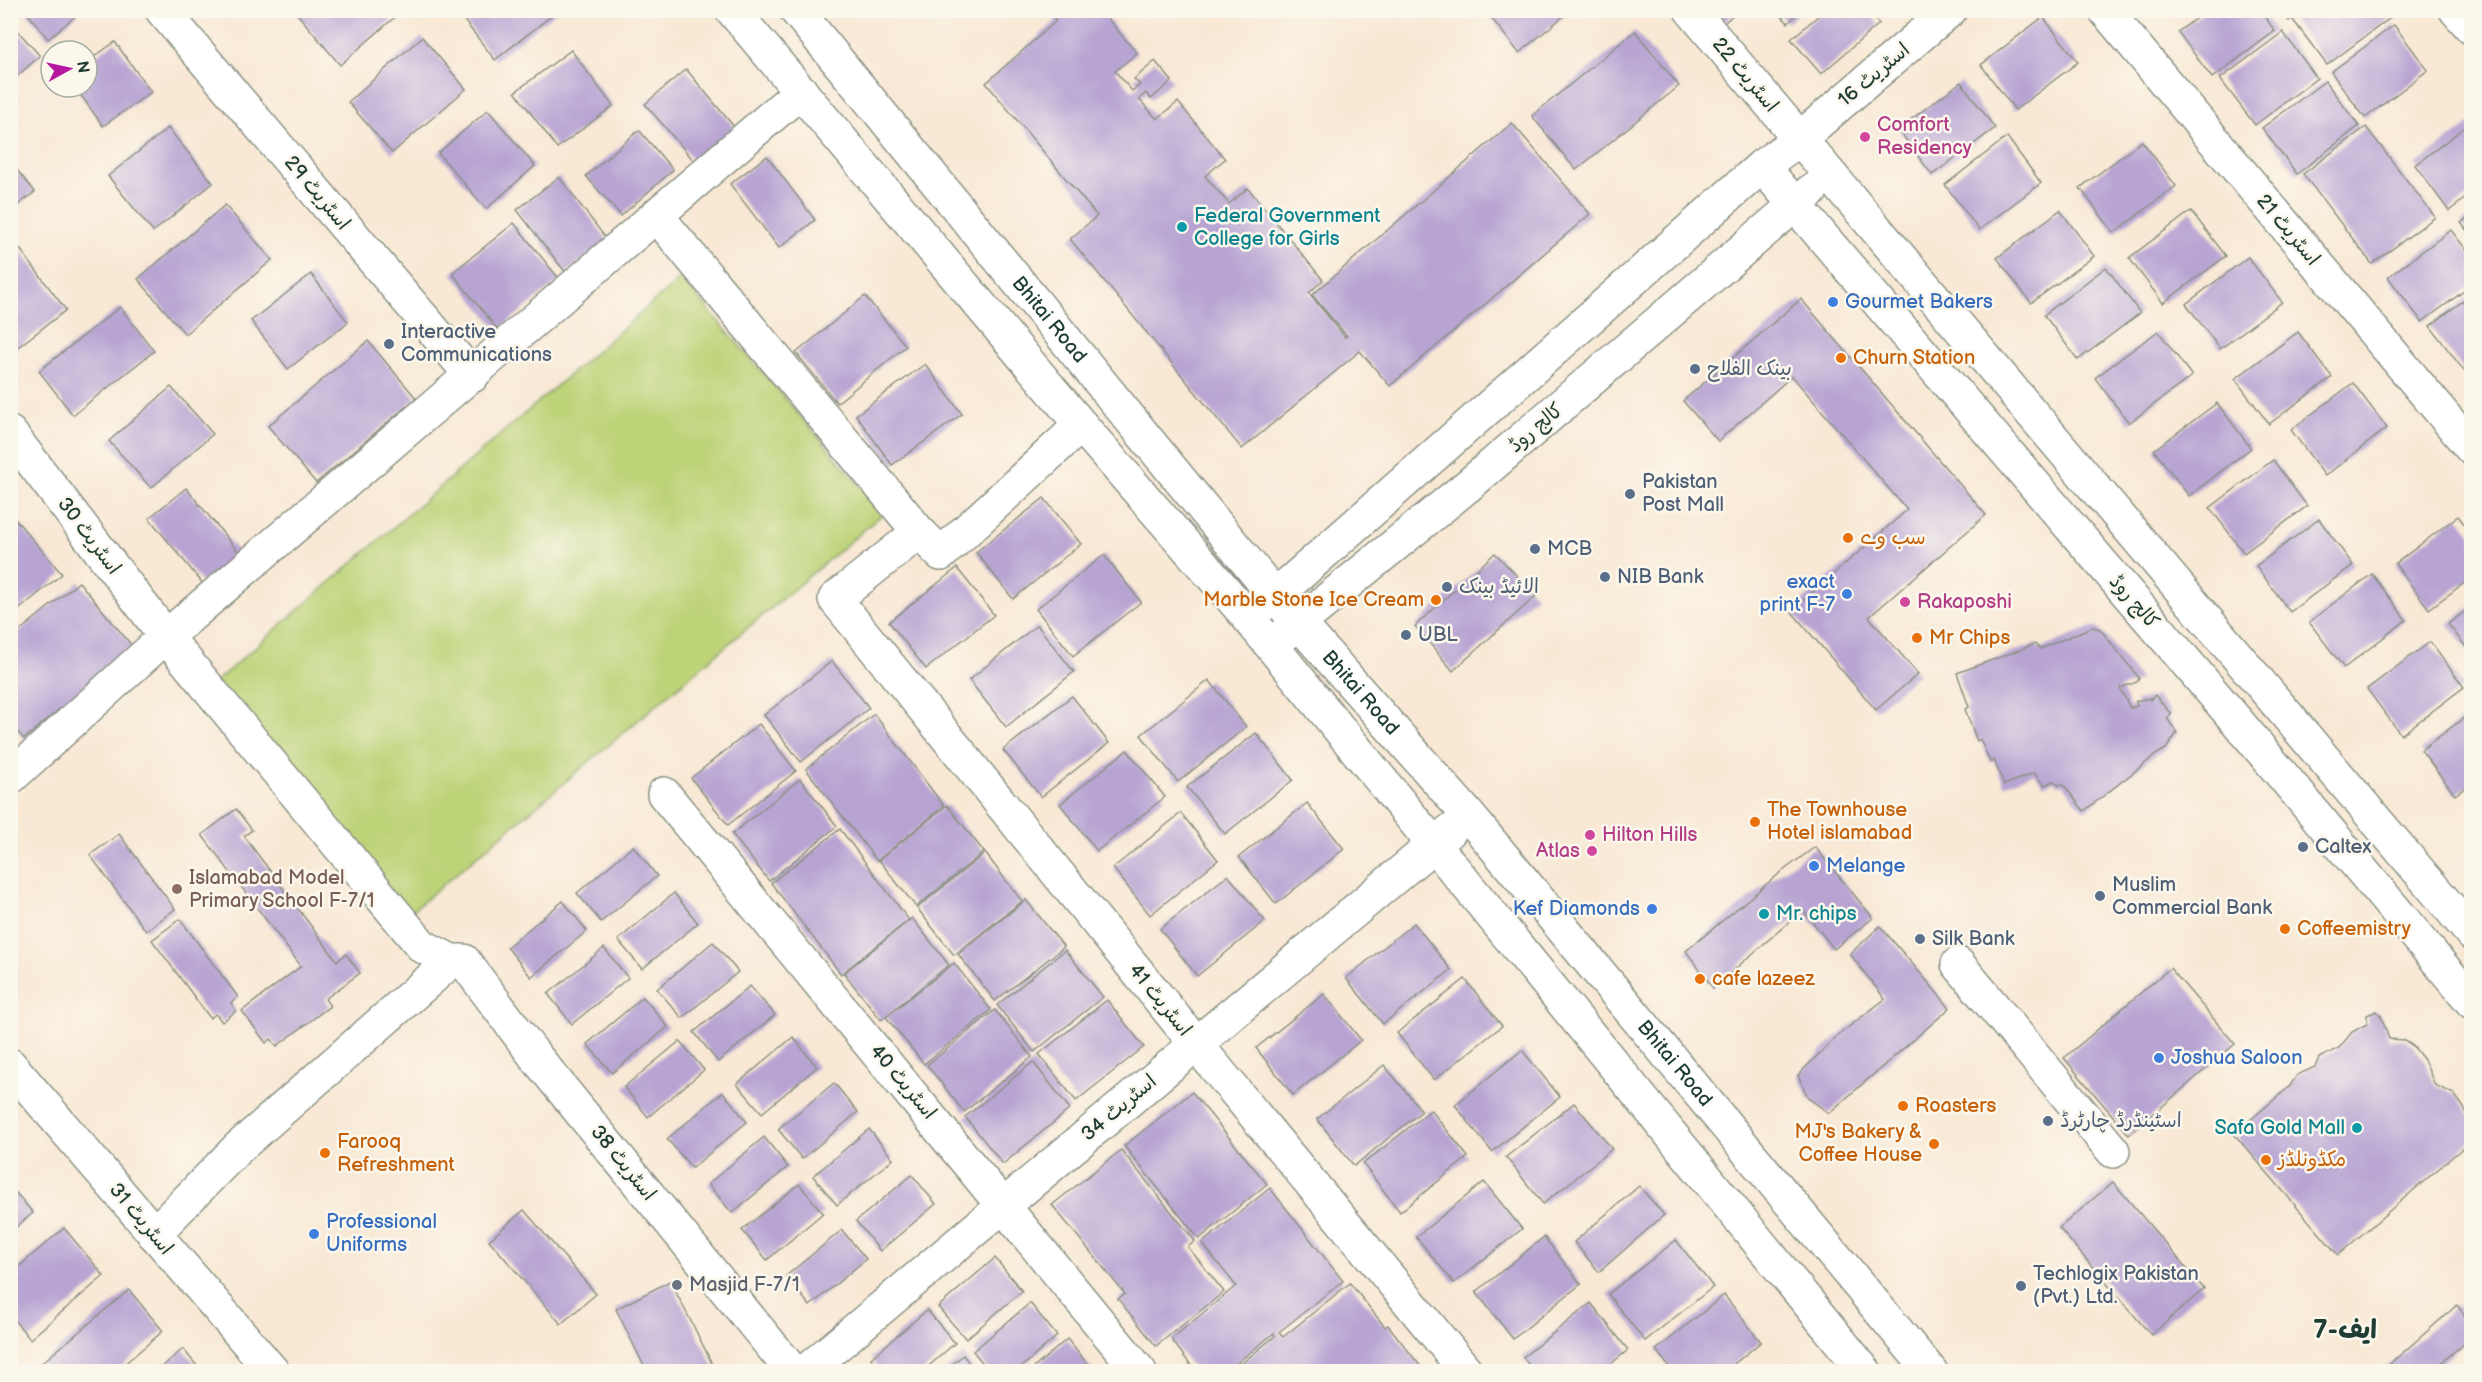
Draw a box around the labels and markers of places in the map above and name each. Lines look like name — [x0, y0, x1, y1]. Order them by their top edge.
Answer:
place label: Comfort Residency — [1877, 113, 1972, 160]
marker: Comfort Residency — [1858, 130, 1872, 144]
place label: Federal Government College for Girls — [1194, 204, 1380, 251]
marker: Federal Government College for Girls — [1175, 220, 1189, 234]
place label: Gourmet Bakers — [1845, 290, 1993, 314]
marker: Gourmet Bakers — [1826, 295, 1840, 309]
place label: Interactive Communications — [401, 320, 552, 367]
marker: Interactive Communications — [382, 337, 396, 351]
place label: Churn Station — [1853, 346, 1975, 370]
marker: Churn Station — [1834, 351, 1848, 365]
place label: بینک الفلاح — [1707, 357, 1792, 382]
marker: بینک الفلاح — [1688, 362, 1702, 376]
place label: Pakistan Post Mall — [1642, 470, 1724, 517]
marker: Pakistan Post Mall — [1623, 487, 1637, 501]
place label: سب وے — [1860, 526, 1926, 550]
marker: سب وے — [1841, 531, 1855, 545]
place label: MCB — [1547, 537, 1592, 561]
marker: MCB — [1528, 542, 1542, 556]
place label: NIB Bank — [1617, 565, 1704, 589]
marker: NIB Bank — [1598, 570, 1612, 584]
place label: exact print F-7 — [1760, 570, 1835, 617]
place label: الائیڈ بینک — [1459, 575, 1539, 599]
marker: الائیڈ بینک — [1440, 580, 1454, 594]
marker: exact print F-7 — [1840, 587, 1854, 601]
place label: Marble Stone Ice Cream — [1203, 588, 1424, 612]
place label: Rakaposhi — [1917, 590, 2012, 614]
marker: Marble Stone Ice Cream — [1429, 593, 1443, 607]
marker: Rakaposhi — [1898, 595, 1912, 609]
place label: UBL — [1418, 623, 1458, 647]
place label: Mr Chips — [1929, 626, 2010, 650]
marker: UBL — [1399, 628, 1413, 642]
marker: Mr Chips — [1910, 631, 1924, 645]
place label: The Townhouse Hotel islamabad — [1767, 798, 1912, 845]
marker: The Townhouse Hotel islamabad — [1748, 815, 1762, 829]
place label: Hilton Hills — [1602, 823, 1698, 847]
marker: Hilton Hills — [1583, 828, 1597, 842]
place label: Caltex — [2315, 835, 2372, 859]
place label: Atlas — [1536, 839, 1580, 863]
marker: Caltex — [2296, 840, 2310, 854]
marker: Atlas — [1585, 844, 1599, 858]
place label: Melange — [1826, 854, 1906, 878]
marker: Melange — [1807, 859, 1821, 873]
place label: Islamabad Model Primary School F-7/1 — [189, 866, 375, 913]
place label: Muslim Commercial Bank — [2112, 873, 2272, 920]
marker: Islamabad Model Primary School F-7/1 — [170, 882, 184, 896]
marker: Muslim Commercial Bank — [2093, 889, 2107, 903]
place label: Kef Diamonds — [1513, 897, 1640, 921]
marker: Kef Diamonds — [1645, 902, 1659, 916]
place label: Mr. chips — [1776, 902, 1857, 926]
marker: Mr. chips — [1757, 907, 1771, 921]
place label: Coffeemistry — [2297, 917, 2411, 941]
marker: Coffeemistry — [2278, 922, 2292, 936]
place label: Silk Bank — [1932, 927, 2015, 951]
marker: Silk Bank — [1913, 932, 1927, 946]
place label: cafe lazeez — [1712, 967, 1815, 991]
marker: cafe lazeez — [1693, 972, 1707, 986]
place label: Joshua Saloon — [2171, 1046, 2302, 1070]
marker: Joshua Saloon — [2152, 1051, 2166, 1065]
place label: Roasters — [1915, 1094, 1996, 1118]
marker: Roasters — [1896, 1099, 1910, 1113]
place label: اسٹینڈرڈ چارٹرڈ — [2060, 1109, 2182, 1133]
marker: اسٹینڈرڈ چارٹرڈ — [2041, 1114, 2055, 1128]
place label: Safa Gold Mall — [2214, 1116, 2345, 1140]
place label: MJ's Bakery & Coffee House — [1795, 1120, 1922, 1167]
marker: Safa Gold Mall — [2350, 1121, 2364, 1135]
place label: Farooq Refreshment — [337, 1130, 455, 1177]
marker: MJ's Bakery & Coffee House — [1927, 1137, 1941, 1151]
marker: Farooq Refreshment — [318, 1146, 332, 1160]
place label: مکڈونلڈز — [2276, 1148, 2346, 1172]
marker: مکڈونلڈز — [2259, 1153, 2273, 1167]
place label: Professional Uniforms — [326, 1210, 437, 1257]
marker: Professional Uniforms — [307, 1227, 321, 1241]
place label: Techlogix Pakistan (Pvt.) Ltd. — [2033, 1262, 2199, 1309]
place label: Masjid F-7/1 — [689, 1273, 800, 1297]
marker: Masjid F-7/1 — [670, 1278, 684, 1292]
marker: Techlogix Pakistan (Pvt.) Ltd. — [2014, 1279, 2028, 1293]

